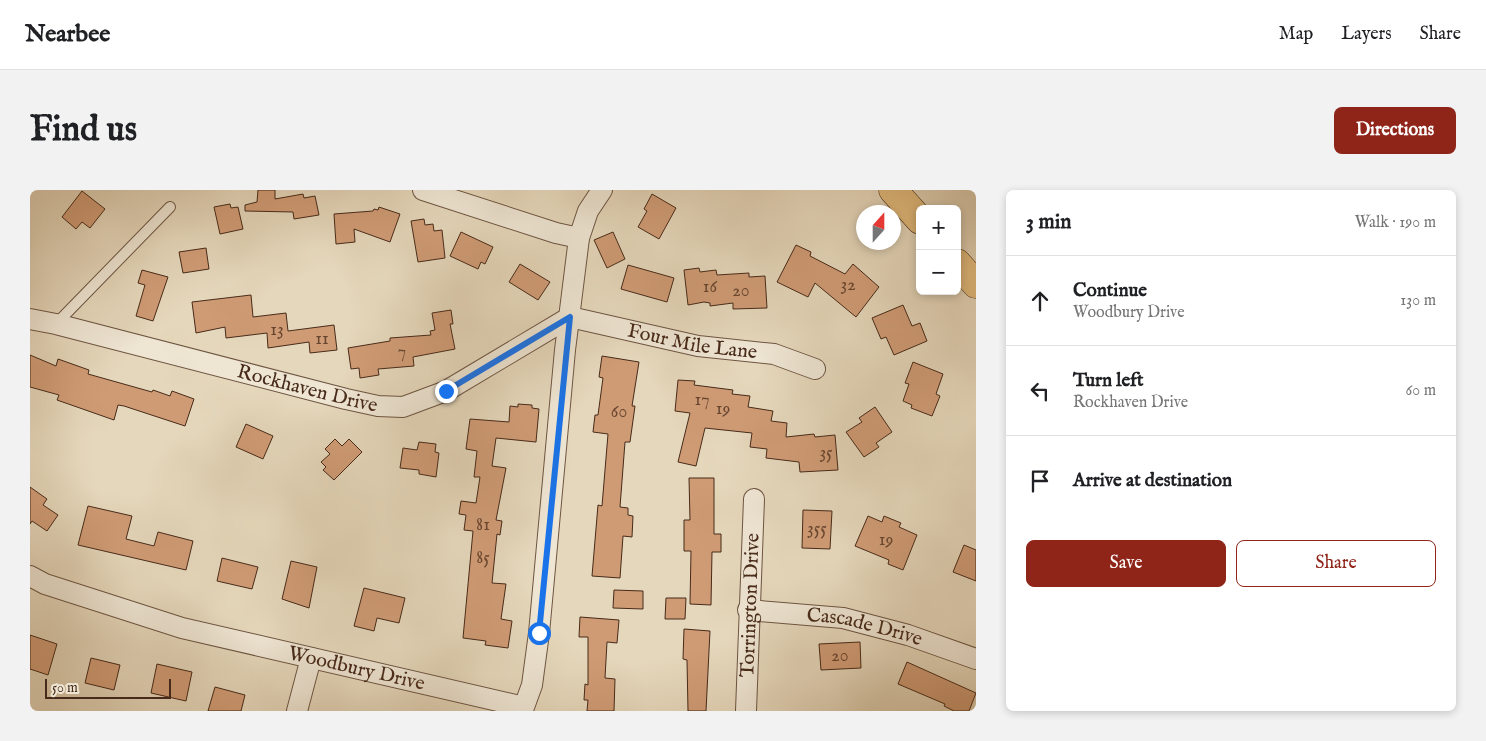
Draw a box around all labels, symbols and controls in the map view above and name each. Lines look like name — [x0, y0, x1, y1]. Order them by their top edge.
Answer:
text: Nearbee — [25, 19, 110, 50]
text: Map — [1279, 23, 1313, 46]
text: Layers — [1341, 23, 1392, 46]
text: Share — [1420, 23, 1461, 46]
button: Directions — [1334, 107, 1456, 154]
text: Find us — [30, 108, 137, 153]
north arrow — [856, 205, 901, 250]
map controls — [916, 205, 961, 295]
button: + — [916, 205, 961, 250]
text: 3 min — [1026, 209, 1071, 236]
text: Walk · 190 m — [1355, 213, 1436, 233]
button: − — [916, 250, 961, 295]
house number: 32 — [840, 274, 856, 297]
house number: 16 — [703, 276, 718, 299]
text: Continue — [1073, 279, 1147, 303]
house number: 20 — [732, 280, 750, 303]
icon: ahead — [1026, 287, 1054, 315]
text: 130 m — [1400, 291, 1436, 311]
text: Woodbury Drive — [1073, 303, 1184, 323]
street label: Four Mile Lane — [625, 318, 758, 365]
house number: 13 — [270, 319, 284, 342]
house number: 11 — [315, 328, 329, 351]
house number: 7 — [398, 341, 406, 364]
street label: Rockhaven Drive — [234, 359, 380, 418]
text: Turn left — [1073, 369, 1144, 393]
icon: left — [1026, 377, 1054, 405]
route end — [435, 380, 458, 403]
text: 60 m — [1406, 381, 1436, 401]
house number: 17 — [694, 389, 710, 412]
text: Rockhaven Drive — [1073, 393, 1188, 413]
house number: 19 — [716, 398, 730, 421]
house number: 60 — [611, 401, 627, 424]
house number: 35 — [819, 442, 833, 465]
icon: arrive — [1026, 467, 1054, 495]
text: Arrive at destination — [1073, 469, 1232, 493]
house number: 81 — [476, 514, 490, 537]
house number: 355 — [807, 518, 827, 541]
house number: 19 — [879, 529, 893, 552]
street label: Torrington Drive — [735, 532, 765, 678]
button: Save — [1026, 540, 1226, 587]
button: Share — [1236, 540, 1436, 587]
house number: 85 — [476, 547, 490, 570]
street label: Cascade Drive — [806, 602, 926, 652]
route start — [528, 622, 551, 645]
street label: Woodbury Drive — [286, 640, 427, 696]
house number: 20 — [831, 645, 849, 668]
scale bar — [45, 676, 171, 699]
text: 50 m — [52, 679, 78, 697]

